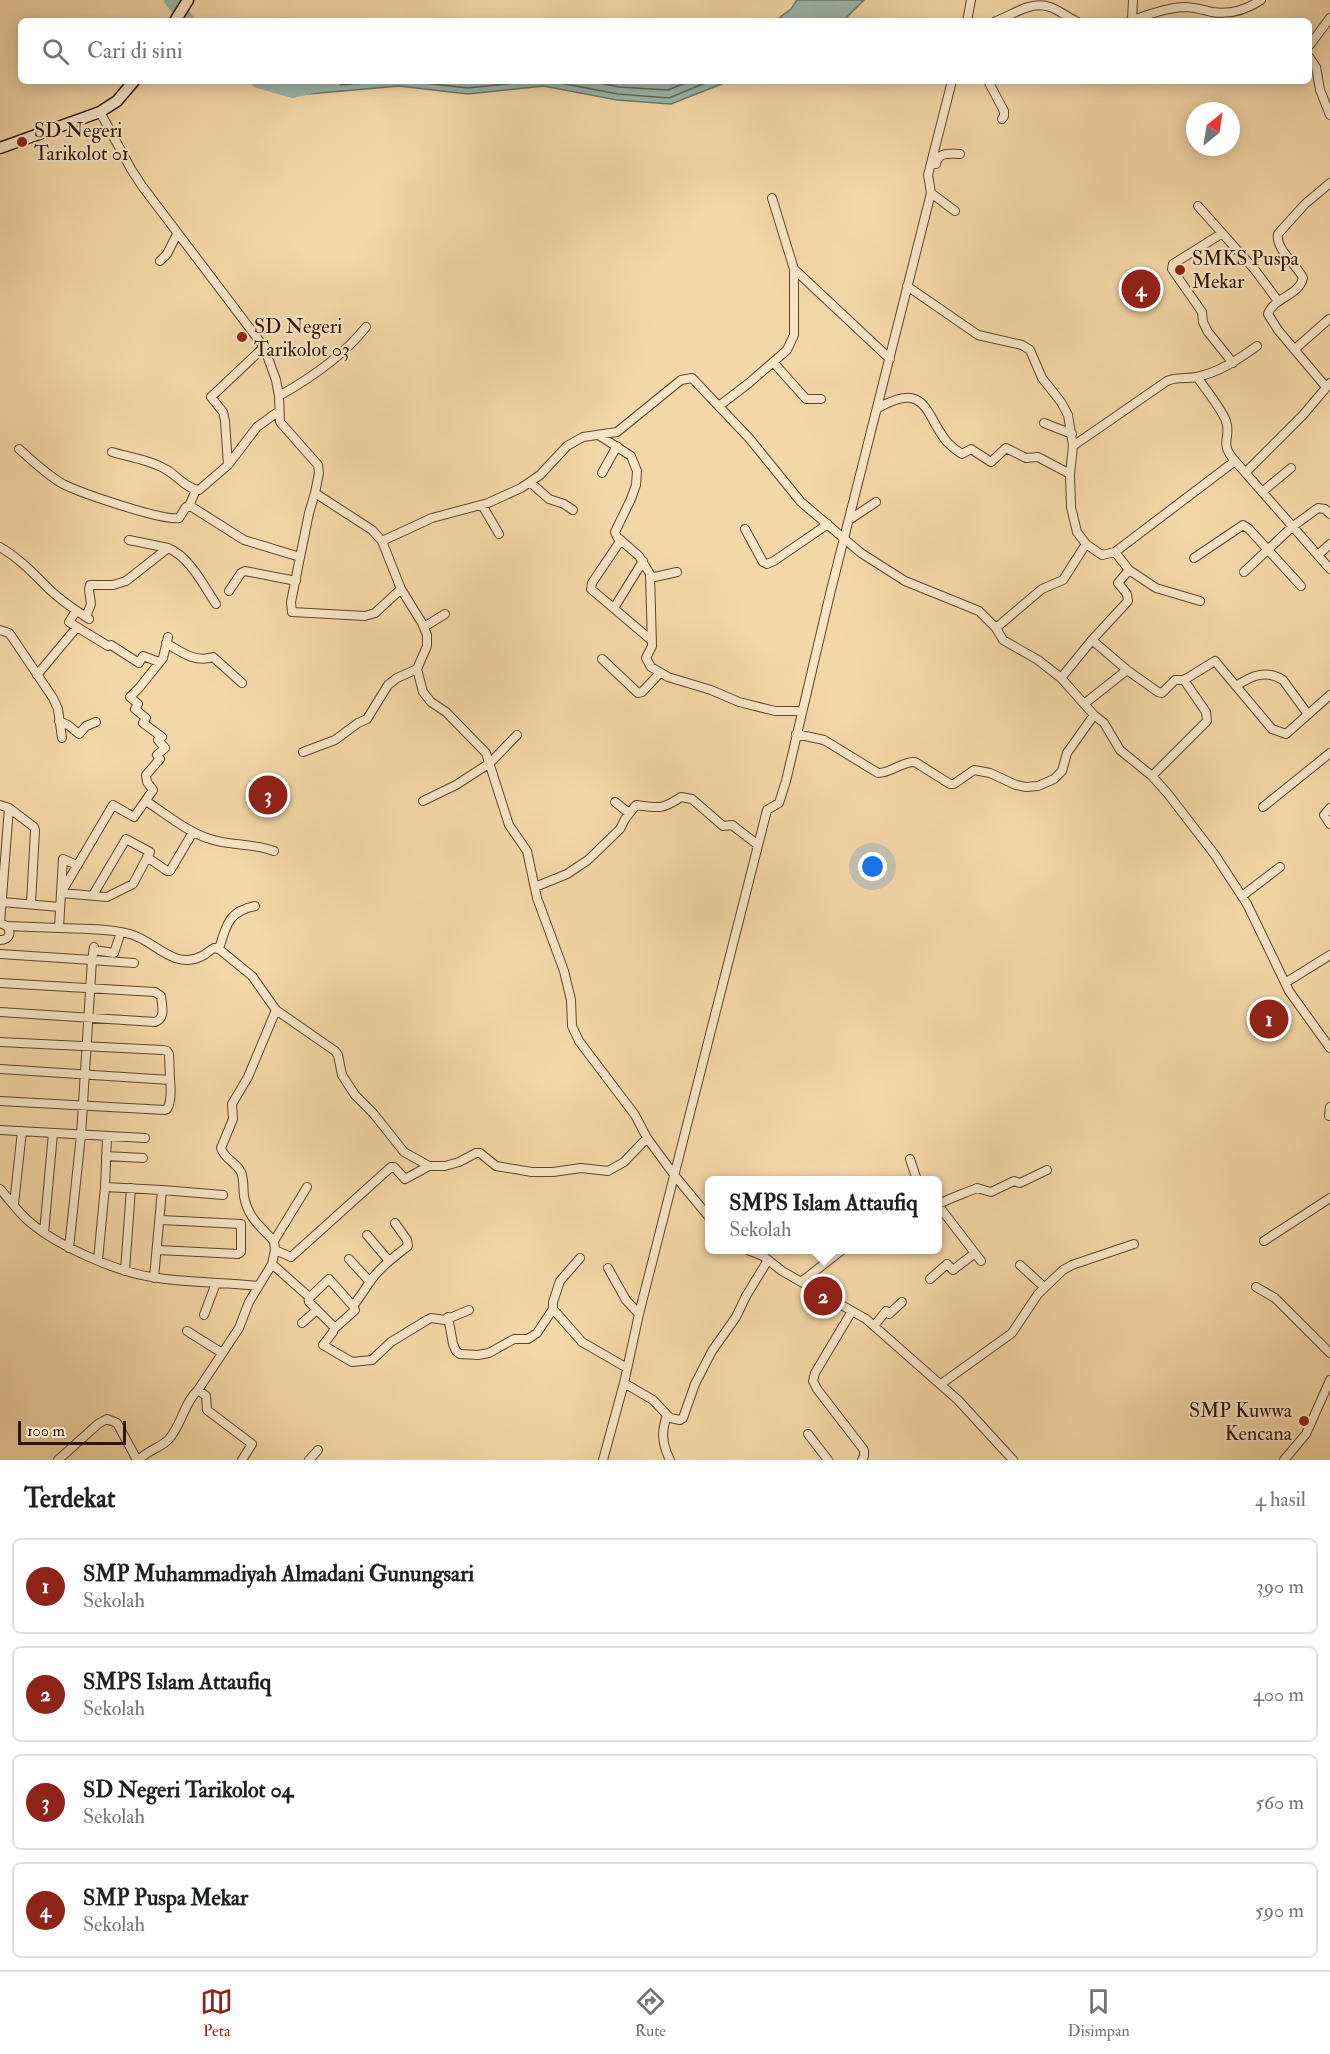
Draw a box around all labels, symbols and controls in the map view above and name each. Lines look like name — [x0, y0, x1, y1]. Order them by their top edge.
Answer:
search box — [18, 18, 1312, 84]
icon: search — [39, 35, 72, 68]
text: Cari di sini — [87, 37, 183, 65]
north arrow — [1186, 102, 1240, 156]
place label: SD Negeri Tarikolot 01 — [34, 118, 129, 166]
marker: SD Negeri Tarikolot 01 — [15, 135, 29, 149]
place label: SMKS Puspa Mekar — [1192, 246, 1300, 294]
marker: SMKS Puspa Mekar — [1173, 263, 1187, 277]
pin: 4 — [1122, 266, 1160, 312]
place label: SD Negeri Tarikolot 03 — [254, 314, 350, 362]
marker: SD Negeri Tarikolot 03 — [235, 330, 249, 344]
pin: 3 — [248, 772, 288, 818]
your location — [858, 852, 887, 881]
pin: 1 — [1250, 996, 1288, 1042]
popup — [705, 1176, 942, 1254]
text: SMPS Islam Attaufiq — [729, 1189, 918, 1217]
text: Sekolah — [729, 1217, 791, 1242]
pin: 2 — [804, 1274, 842, 1318]
place label: SMP Kuwwa Kencana — [1189, 1398, 1293, 1446]
marker: SMP Kuwwa Kencana — [1297, 1414, 1311, 1428]
scale bar — [18, 1418, 126, 1446]
text: 100 m — [27, 1421, 65, 1441]
text: Terdekat — [24, 1483, 115, 1515]
text: 4 hasil — [1255, 1487, 1306, 1512]
text: SMP Muhammadiyah Almadani Gunungsari — [83, 1560, 474, 1588]
text: 1 — [42, 1574, 49, 1599]
text: 390 m — [1256, 1574, 1304, 1599]
text: Sekolah — [83, 1588, 145, 1613]
text: SMPS Islam Attaufiq — [83, 1668, 271, 1696]
text: 2 — [40, 1682, 51, 1707]
text: 400 m — [1253, 1682, 1304, 1707]
text: Sekolah — [83, 1696, 145, 1721]
text: SD Negeri Tarikolot 04 — [83, 1776, 293, 1804]
text: 3 — [42, 1790, 49, 1815]
text: 560 m — [1255, 1790, 1304, 1815]
text: Sekolah — [83, 1804, 145, 1829]
text: SMP Puspa Mekar — [83, 1884, 248, 1912]
text: 4 — [40, 1898, 51, 1923]
text: 590 m — [1255, 1898, 1304, 1923]
text: Sekolah — [83, 1912, 145, 1937]
tab: Peta — [200, 1985, 233, 2041]
tab: Rute — [634, 1985, 667, 2041]
tab: Disimpan — [1067, 1985, 1130, 2041]

